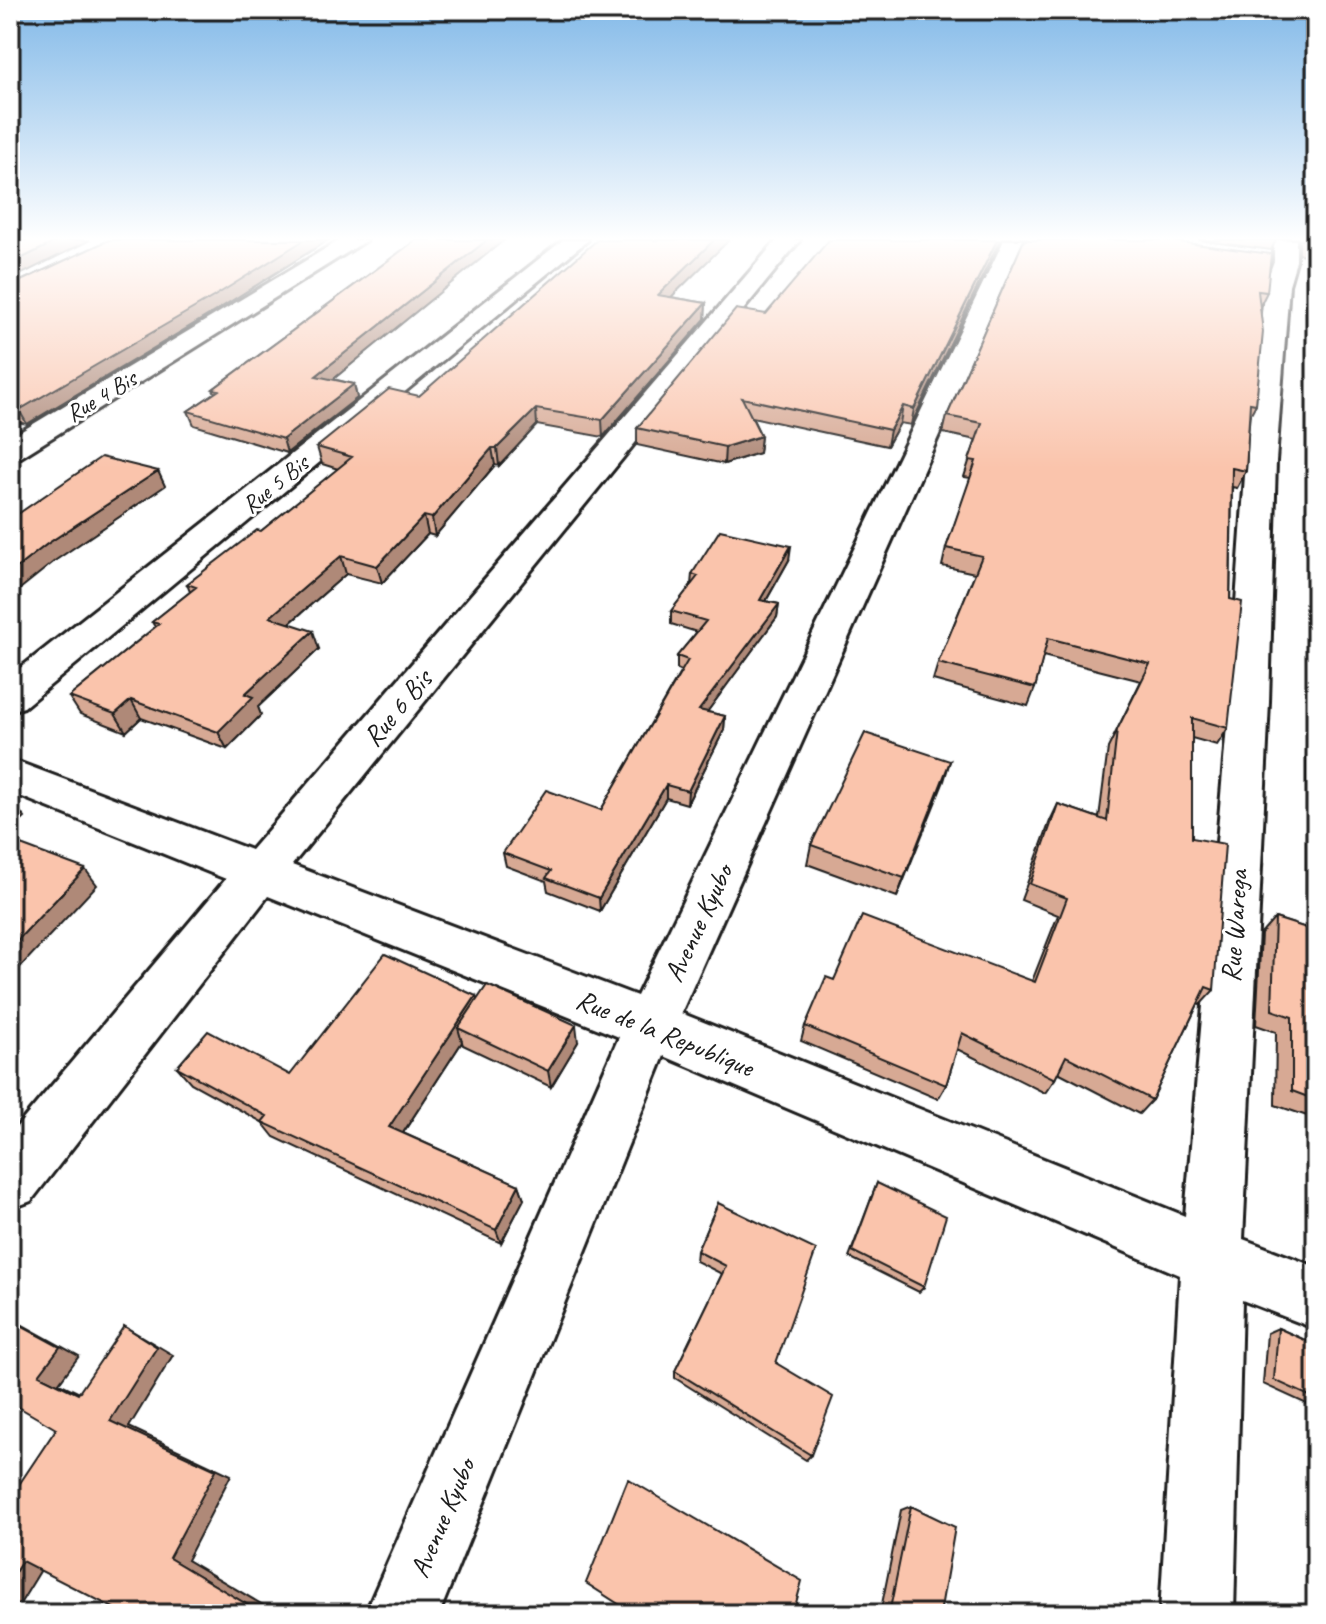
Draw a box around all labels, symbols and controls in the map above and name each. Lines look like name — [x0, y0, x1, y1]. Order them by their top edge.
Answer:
street label: Rue 4 Bis — [60, 362, 144, 429]
street label: Rue 5 Bis — [236, 446, 316, 520]
street label: Rue 6 Bis — [355, 661, 441, 754]
street label: Avenue Kyubo — [656, 856, 742, 987]
street label: Rue Warega — [1213, 867, 1256, 983]
street label: Rue de la Republique — [571, 982, 760, 1085]
street label: Avenue Kyubo — [401, 1451, 484, 1583]

